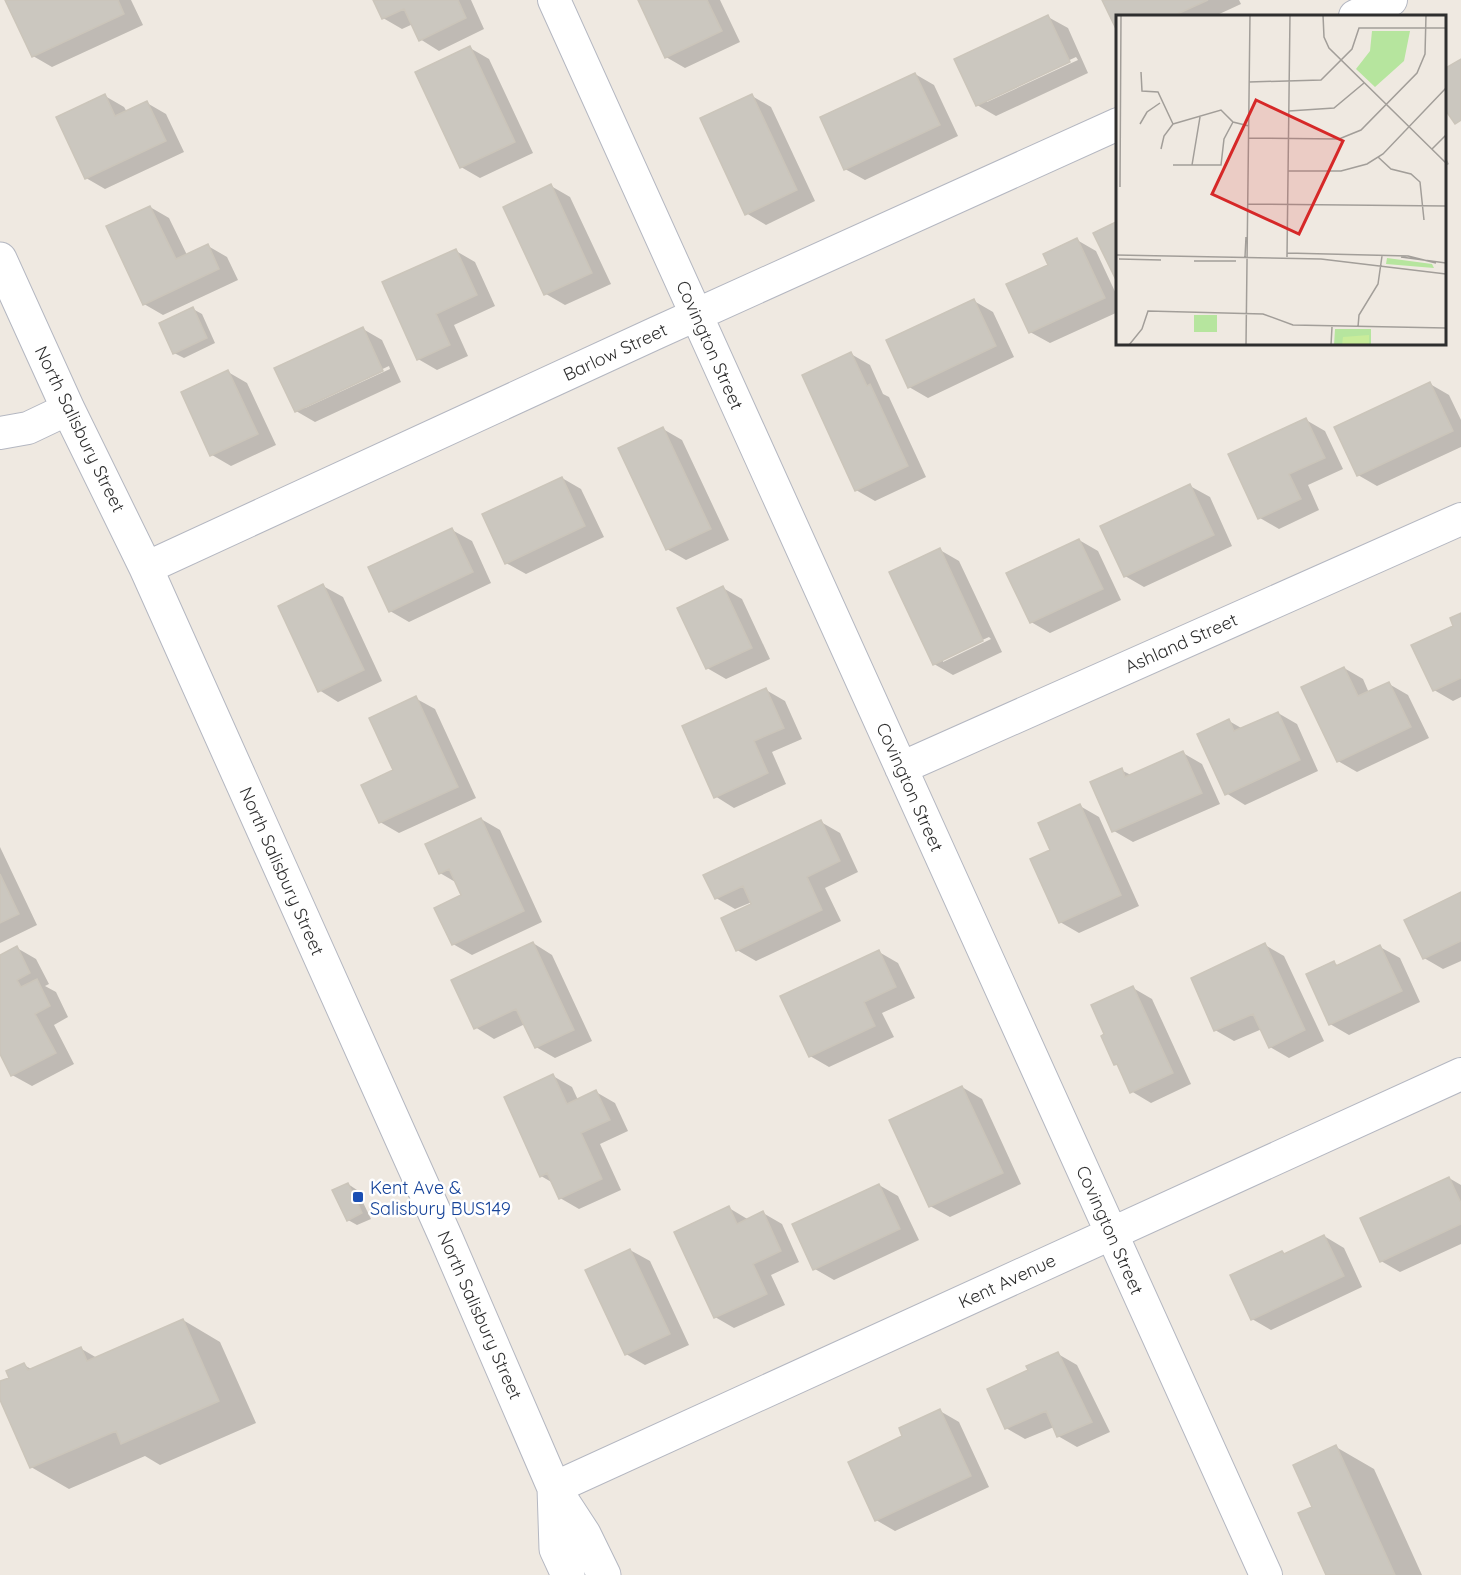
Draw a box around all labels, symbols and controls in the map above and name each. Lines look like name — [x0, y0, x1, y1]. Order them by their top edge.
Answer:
inset map — [1116, 15, 1446, 345]
street label: Covington Street — [671, 277, 749, 413]
street label: Barlow Street — [559, 318, 671, 386]
street label: North Salisbury Street — [30, 342, 130, 516]
street label: Ashland Street — [1121, 608, 1241, 678]
street label: Covington Street — [871, 719, 949, 855]
street label: North Salisbury Street — [234, 783, 330, 959]
street label: Covington Street — [1071, 1162, 1149, 1298]
place label: Kent Ave & Salisbury BUS149 — [370, 1176, 511, 1220]
marker: Kent Ave & Salisbury BUS149 — [351, 1190, 365, 1204]
street label: North Salisbury Street — [432, 1227, 528, 1403]
street label: Kent Avenue — [955, 1248, 1059, 1314]

